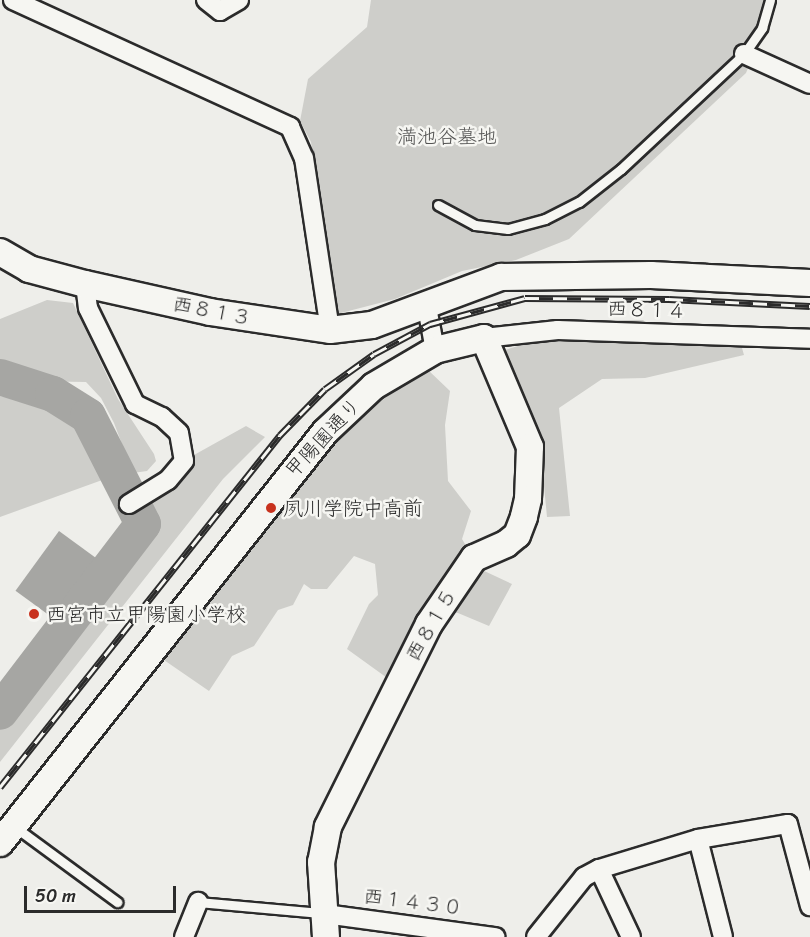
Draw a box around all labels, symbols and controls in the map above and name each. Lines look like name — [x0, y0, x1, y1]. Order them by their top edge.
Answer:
park label: 満池谷墓地 — [397, 124, 497, 148]
street label: 西８１３ — [170, 292, 254, 330]
street label: 西８１４ — [607, 297, 687, 323]
street label: 甲陽園通り — [280, 393, 366, 483]
place label: 夙川学院中高前 — [283, 496, 423, 520]
marker: 夙川学院中高前 — [264, 501, 278, 515]
street label: 西８１５ — [401, 584, 461, 666]
place label: 西宮市立甲陽園小学校 — [46, 602, 246, 626]
marker: 西宮市立甲陽園小学校 — [27, 607, 41, 621]
scale bar — [27, 874, 178, 912]
text: 50 m — [35, 880, 76, 912]
street label: 西１４３０ — [362, 884, 464, 920]

